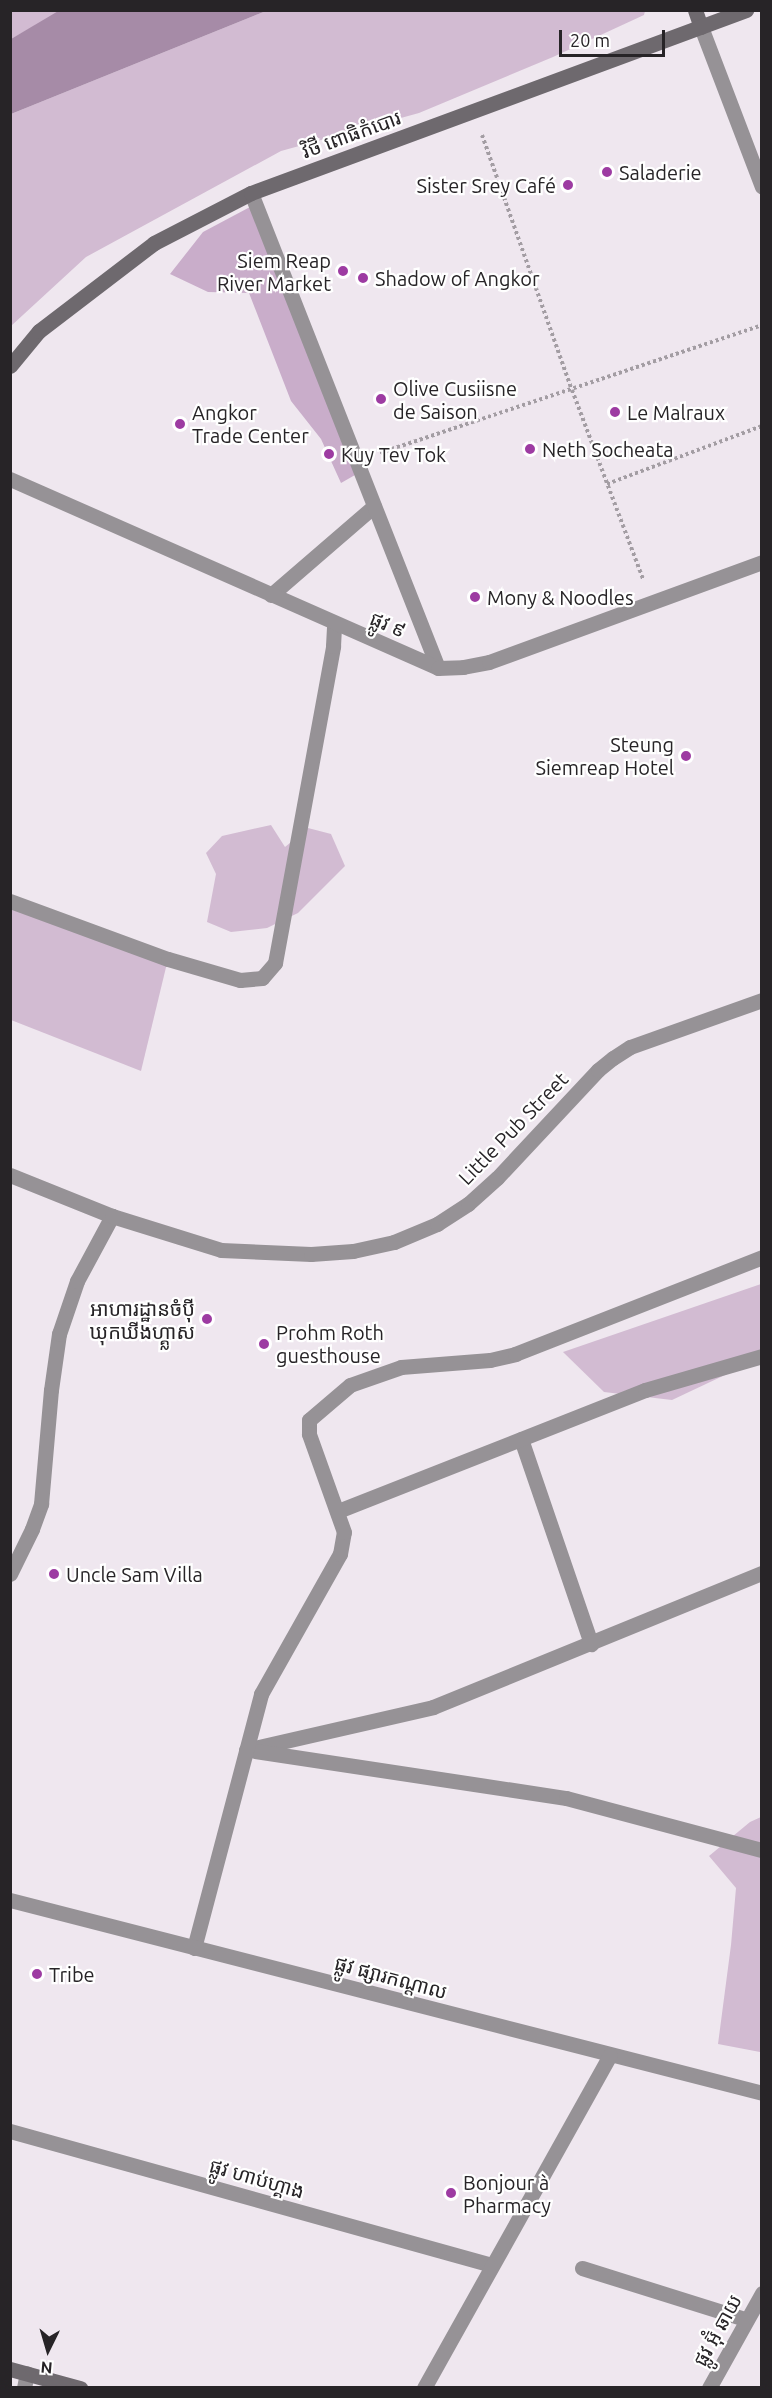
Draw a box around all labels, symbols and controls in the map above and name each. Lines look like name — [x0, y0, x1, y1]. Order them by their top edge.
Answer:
scale bar — [562, 18, 668, 56]
text: 20 m — [570, 30, 610, 50]
street label: វិថី ពោធិកំបោរ — [298, 105, 404, 163]
place label: Saladerie — [619, 160, 702, 184]
marker: Saladerie — [600, 165, 614, 179]
place label: Sister Srey Café — [416, 173, 556, 197]
marker: Sister Srey Café — [561, 178, 575, 192]
place label: Siem Reap River Market — [217, 248, 331, 295]
marker: Siem Reap River Market — [336, 264, 350, 278]
place label: Shadow of Angkor — [375, 266, 539, 290]
marker: Shadow of Angkor — [356, 271, 370, 285]
place label: Olive Cusiisne de Saison — [393, 376, 517, 423]
marker: Olive Cusiisne de Saison — [374, 392, 388, 406]
place label: Angkor Trade Center — [192, 400, 309, 447]
place label: Le Malraux — [627, 400, 725, 424]
marker: Le Malraux — [608, 405, 622, 419]
marker: Angkor Trade Center — [173, 417, 187, 431]
place label: Neth Socheata — [542, 437, 673, 461]
place label: Kuy Tev Tok — [341, 442, 446, 466]
marker: Neth Socheata — [523, 442, 537, 456]
marker: Kuy Tev Tok — [322, 447, 336, 461]
place label: Mony & Noodles — [487, 585, 634, 609]
marker: Mony & Noodles — [468, 590, 482, 604]
street label: ផ្លូវ ៩ — [367, 606, 409, 642]
place label: Steung Siemreap Hotel — [535, 732, 674, 779]
marker: Steung Siemreap Hotel — [679, 749, 693, 763]
street label: Little Pub Street — [453, 1067, 573, 1189]
place label: អាហារដ្ឋានចំបុី ឃុកឃីងហ្គ្លាស — [90, 1296, 195, 1343]
marker: អាហារដ្ឋានចំបុី ឃុកឃីងហ្គ្លាស — [200, 1312, 214, 1326]
place label: Prohm Roth guesthouse — [276, 1320, 384, 1367]
marker: Prohm Roth guesthouse — [257, 1337, 271, 1351]
place label: Uncle Sam Villa — [66, 1562, 203, 1586]
marker: Uncle Sam Villa — [47, 1567, 61, 1581]
street label: ផ្លូវ ផ្សារកណ្តាល — [332, 1950, 450, 2004]
place label: Tribe — [49, 1962, 95, 1986]
marker: Tribe — [30, 1967, 44, 1981]
street label: ផ្លូវ ហាប់ហ្គាង — [207, 2153, 307, 2203]
place label: Bonjour à Pharmacy — [463, 2170, 551, 2217]
marker: Bonjour à Pharmacy — [444, 2186, 458, 2200]
street label: ផ្លូវ អ៊ុំ ឆាយ — [687, 2290, 747, 2370]
north arrow — [18, 2320, 78, 2380]
text: N — [40, 2358, 53, 2377]

